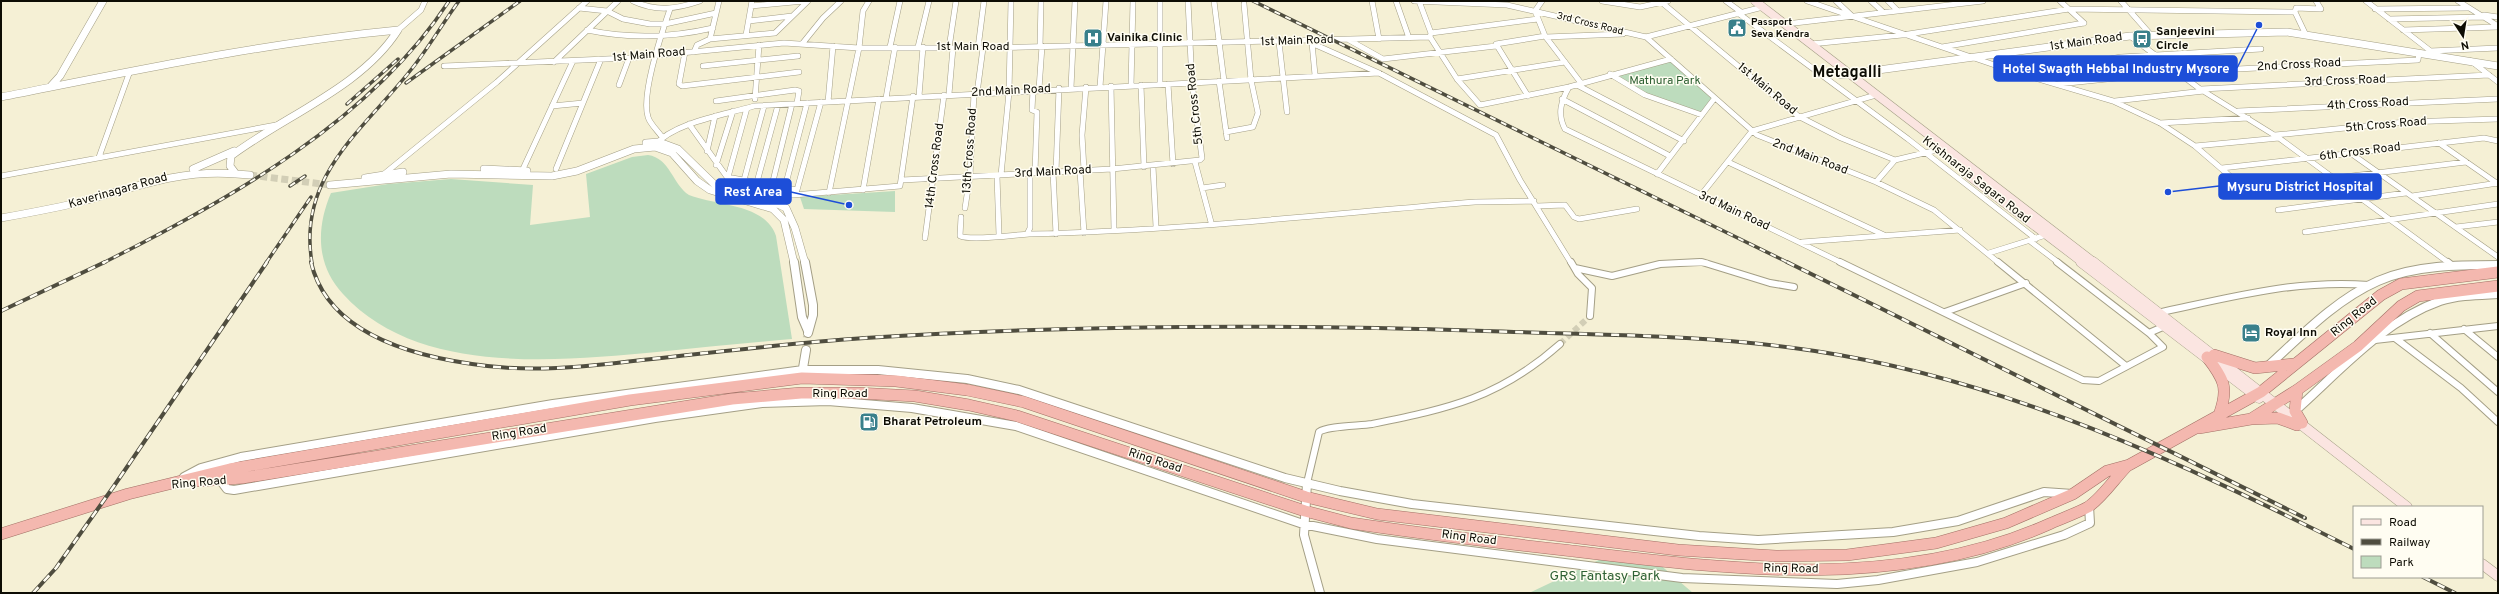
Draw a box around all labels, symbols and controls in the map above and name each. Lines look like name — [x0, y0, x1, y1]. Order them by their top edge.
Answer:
street label: 3rd Cross Road — [1555, 9, 1625, 39]
place label: Passport Seva Kendra — [1751, 16, 1809, 41]
north arrow — [2443, 16, 2483, 56]
public building icon: Passport Seva Kendra — [1726, 17, 1748, 39]
place label: Sanjeevini Circle — [2156, 24, 2215, 54]
hospital icon: Vainika Clinic — [1082, 27, 1104, 49]
bus stop icon: Sanjeevini Circle — [2131, 28, 2153, 50]
street label: 1st Main Road — [2049, 29, 2123, 55]
place label: Vainika Clinic — [1107, 30, 1183, 46]
street label: 1st Main Road — [1260, 32, 1334, 50]
text: N — [2460, 37, 2470, 52]
street label: 1st Main Road — [936, 39, 1010, 55]
street label: 1st Main Road — [612, 44, 686, 66]
street label: 2nd Cross Road — [2256, 55, 2342, 75]
callout: Hotel Swagth Hebbal Industry Mysore — [1994, 56, 2237, 81]
street label: 1st Main Road — [1734, 59, 1800, 119]
street label: 5th Cross Road — [1183, 62, 1207, 146]
text: Hotel Swagth Hebbal Industry Mysore — [2003, 62, 2229, 78]
district label: Metagalli — [1813, 63, 1881, 83]
street label: 3rd Cross Road — [2304, 72, 2386, 90]
park label: Mathura Park — [1629, 73, 1701, 89]
street label: 2nd Main Road — [971, 81, 1051, 101]
street label: 4th Cross Road — [2327, 94, 2409, 114]
street label: 13th Cross Road — [959, 108, 981, 194]
street label: 5th Cross Road — [2345, 113, 2427, 137]
street label: 14th Cross Road — [922, 122, 948, 210]
street label: Krishnaraja Sagara Road — [1919, 133, 2033, 227]
street label: 2nd Main Road — [1770, 135, 1850, 179]
street label: 6th Cross Road — [2319, 139, 2401, 165]
street label: 3rd Main Road — [1014, 162, 1092, 182]
street label: Kaverinagara Road — [67, 169, 169, 213]
callout: Mysuru District Hospital — [2219, 174, 2381, 199]
callout: Rest Area — [716, 179, 791, 204]
text: Mysuru District Hospital — [2227, 180, 2373, 196]
text: Rest Area — [724, 185, 782, 201]
street label: 3rd Main Road — [1696, 187, 1772, 235]
street label: Ring Road — [2327, 293, 2381, 341]
hotel icon: Royal Inn — [2240, 322, 2262, 344]
place label: Royal Inn — [2265, 325, 2317, 341]
street label: Ring Road — [812, 386, 868, 402]
fuel station icon: Bharat Petroleum — [858, 411, 880, 433]
place label: Bharat Petroleum — [883, 414, 982, 430]
street label: Ring Road — [490, 421, 548, 445]
street label: Ring Road — [1126, 445, 1184, 477]
street label: Ring Road — [171, 473, 227, 493]
legend — [2353, 506, 2483, 578]
text: Road — [2389, 515, 2417, 531]
street label: Ring Road — [1441, 527, 1497, 549]
text: Railway — [2389, 535, 2430, 551]
text: Park — [2389, 555, 2414, 571]
street label: Ring Road — [1763, 561, 1819, 577]
park label: GRS Fantasy Park — [1550, 568, 1660, 585]

